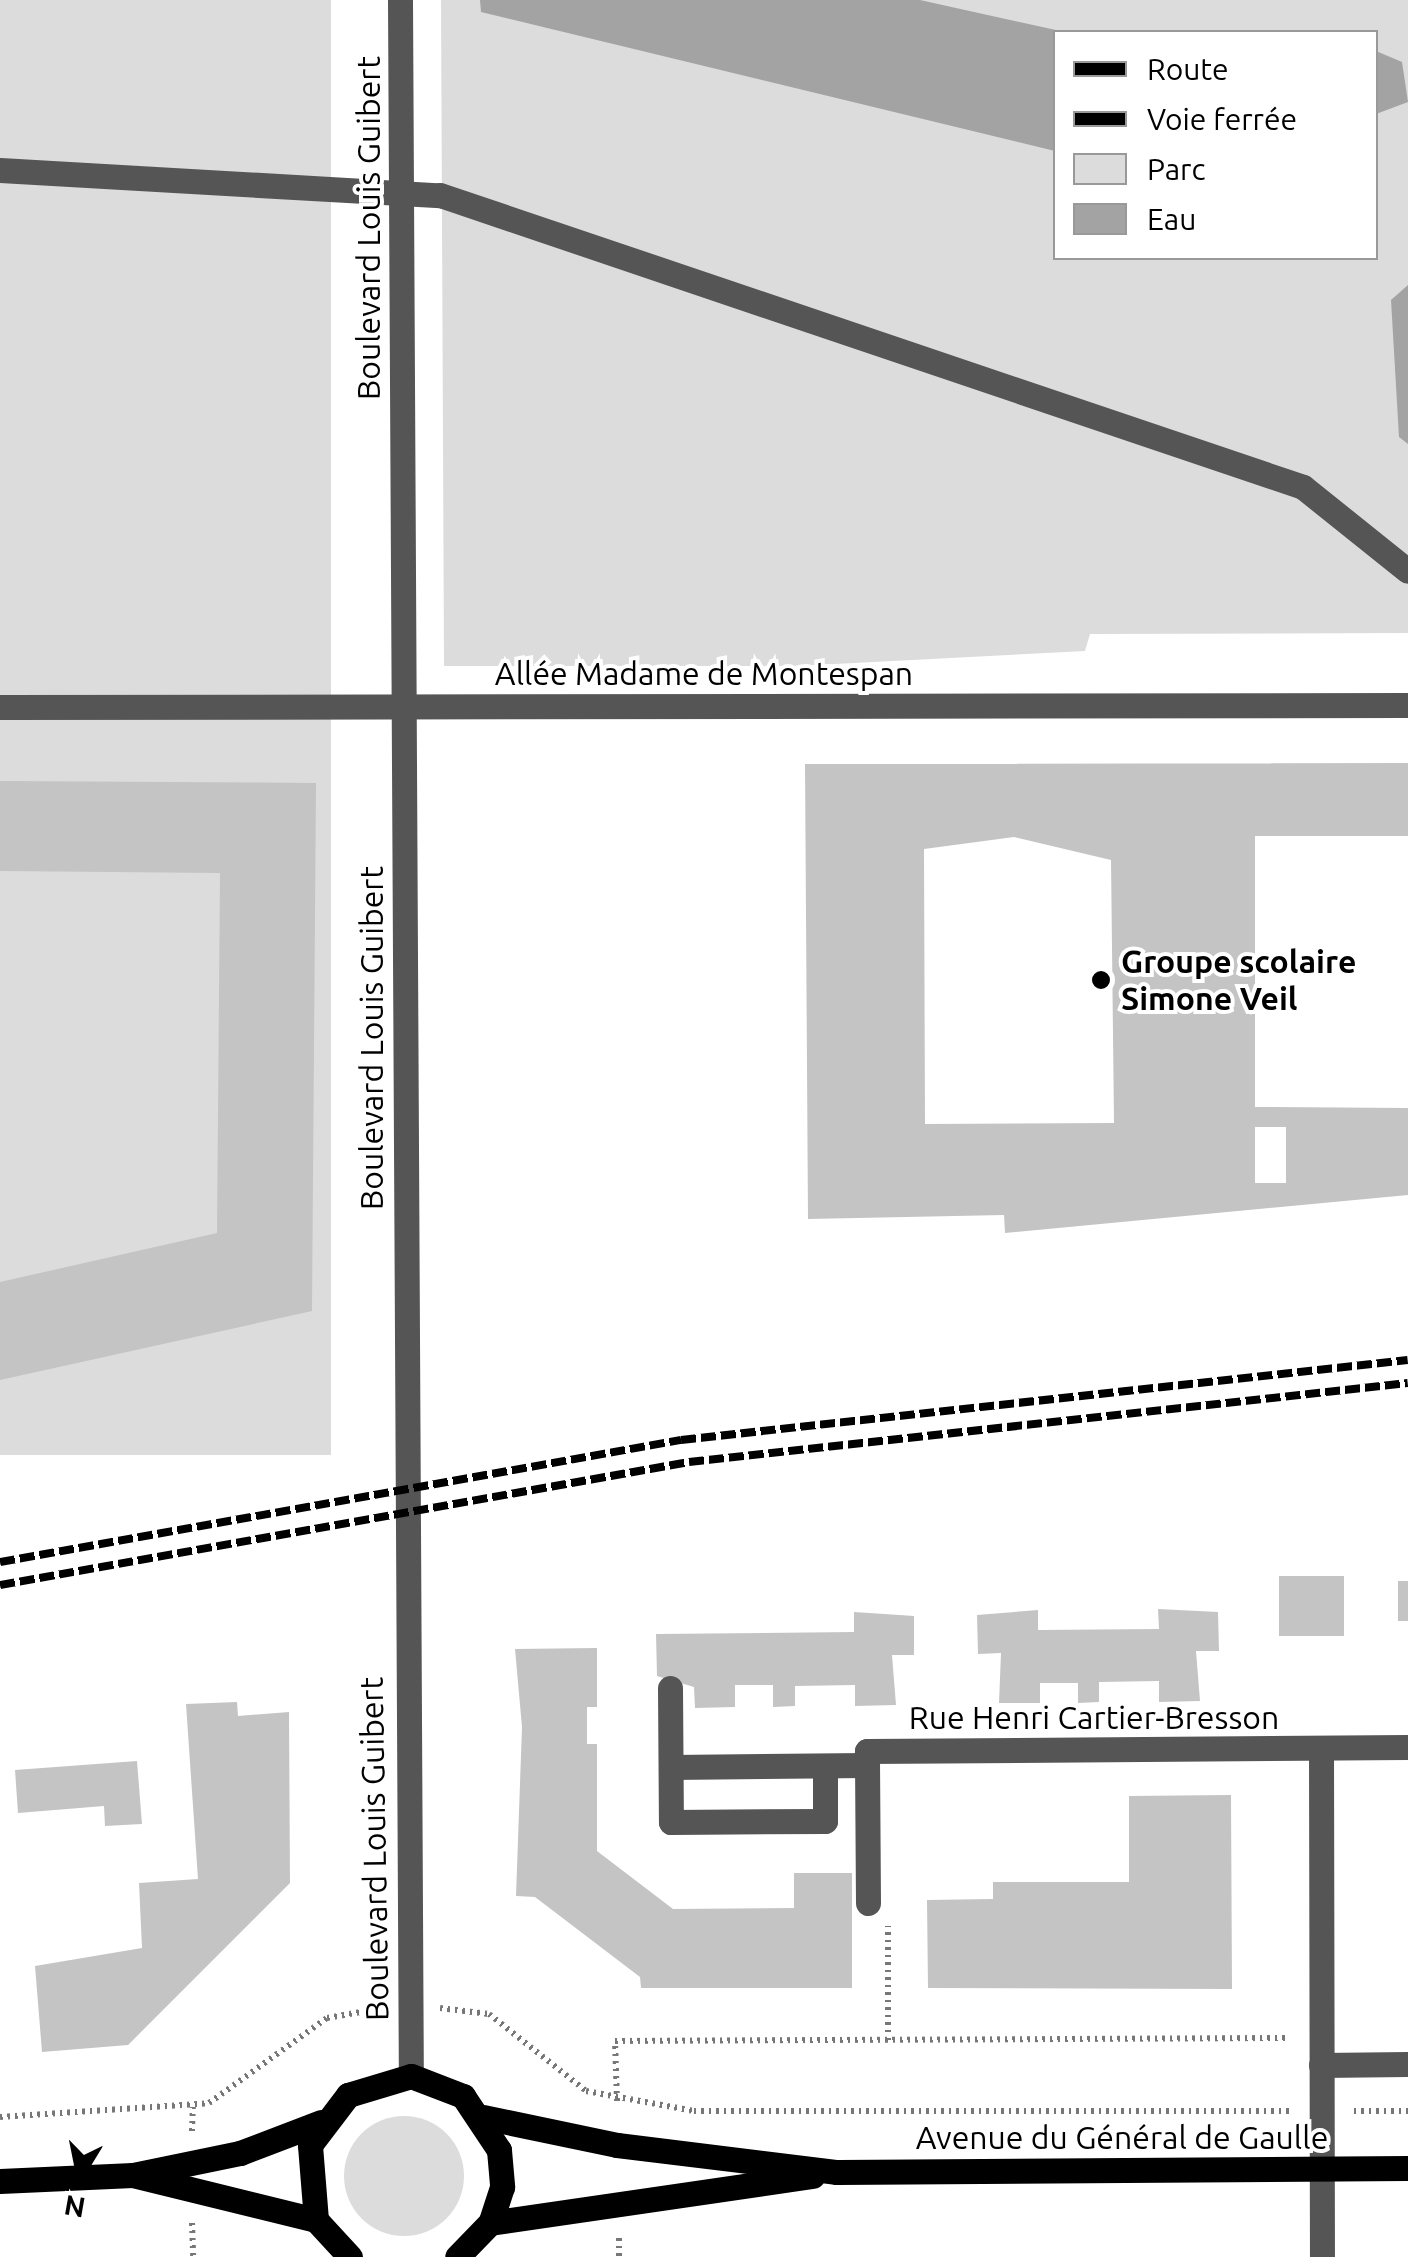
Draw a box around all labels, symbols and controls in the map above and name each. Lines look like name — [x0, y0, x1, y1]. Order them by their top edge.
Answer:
legend — [1053, 30, 1378, 260]
text: Route — [1147, 52, 1229, 86]
street label: Boulevard Louis Guibert — [349, 56, 387, 400]
text: Voie ferrée — [1147, 102, 1297, 136]
text: Parc — [1147, 152, 1205, 186]
text: Eau — [1147, 202, 1196, 236]
street label: Allée Madame de Montespan — [495, 654, 913, 692]
street label: Boulevard Louis Guibert — [352, 866, 390, 1210]
place label: Groupe scolaire Simone Veil — [1121, 943, 1356, 1018]
marker: Groupe scolaire Simone Veil — [1090, 969, 1112, 991]
street label: Boulevard Louis Guibert — [352, 1677, 396, 2021]
street label: Rue Henri Cartier-Bresson — [909, 1698, 1279, 1736]
street label: Avenue du Général de Gaulle — [916, 2118, 1328, 2156]
north arrow — [30, 2127, 130, 2227]
text: N — [62, 2190, 88, 2224]

